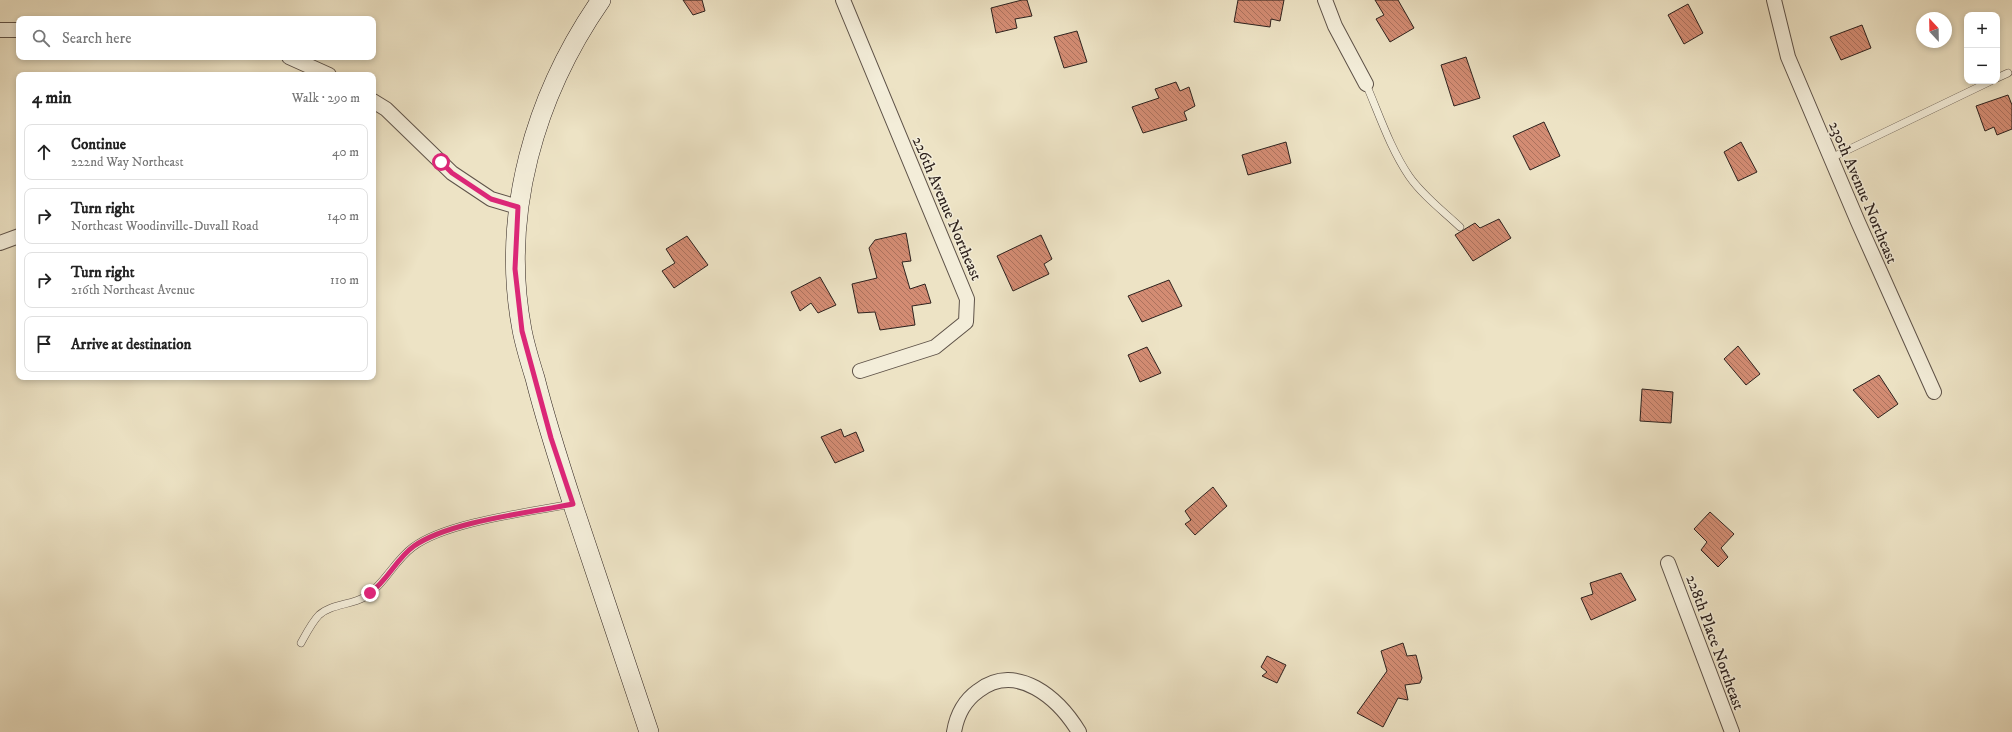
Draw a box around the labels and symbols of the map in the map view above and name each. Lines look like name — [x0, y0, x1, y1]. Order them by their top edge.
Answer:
north arrow — [1916, 12, 1952, 48]
street label: 230th Avenue Northeast — [1824, 118, 1902, 267]
street label: 226th Avenue Northeast — [908, 133, 986, 283]
route start — [432, 153, 450, 171]
street label: 228th Place Northeast — [1681, 572, 1749, 713]
route end — [361, 584, 379, 602]

